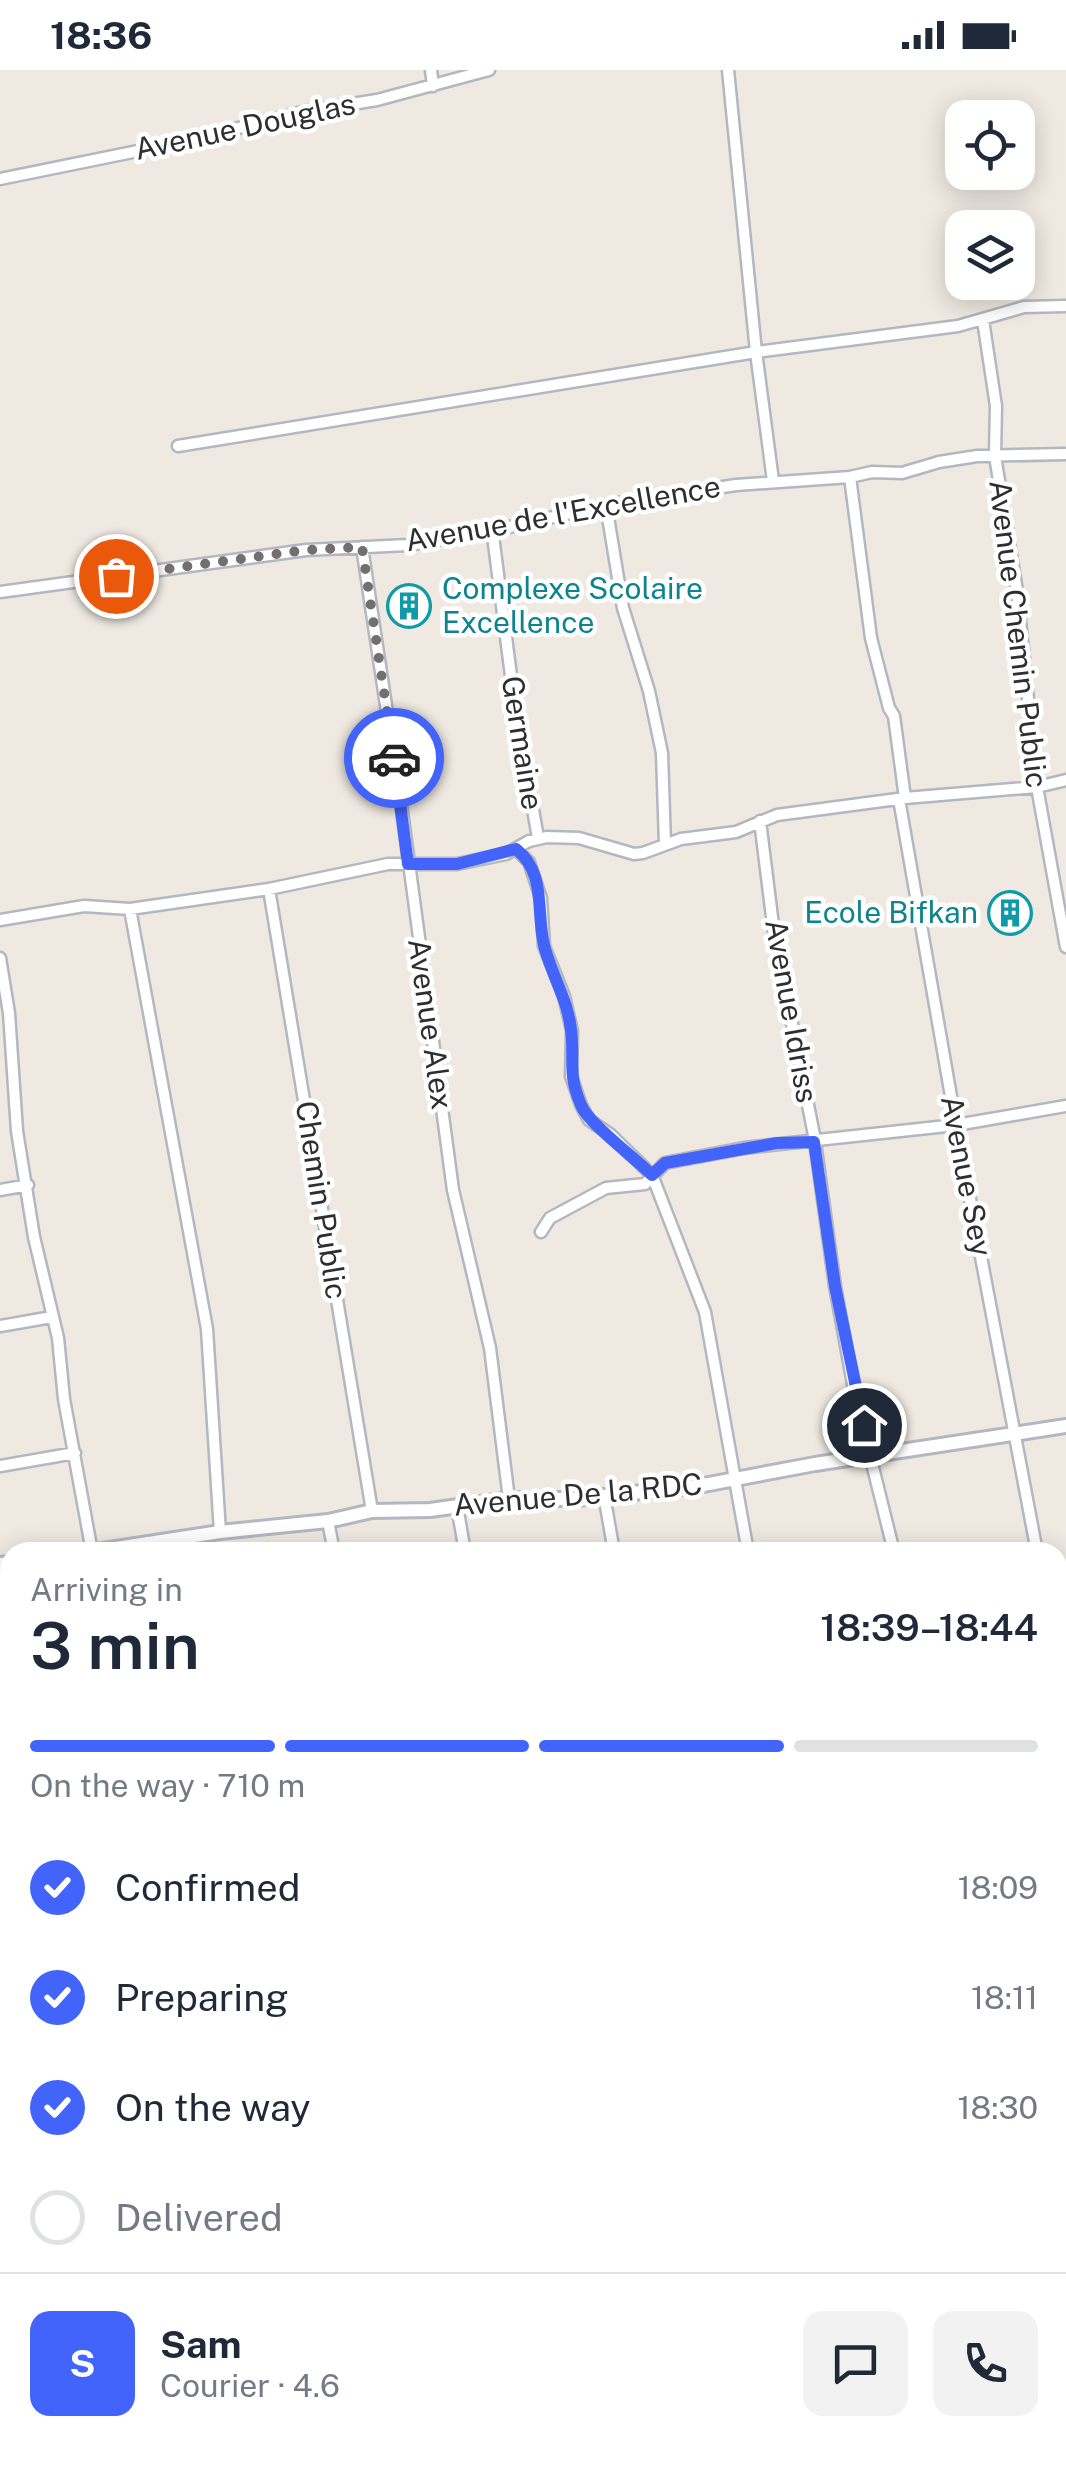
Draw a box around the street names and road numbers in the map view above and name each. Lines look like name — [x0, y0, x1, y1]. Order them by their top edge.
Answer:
street label: Avenue Douglas — [131, 85, 358, 167]
street label: Avenue de l'Excellence — [402, 468, 723, 558]
street label: Avenue Chemin Public — [982, 478, 1056, 790]
street label: Germaine — [495, 673, 551, 812]
street label: Avenue Idriss — [758, 916, 826, 1106]
street label: Avenue Alex — [401, 936, 461, 1112]
street label: Avenue Sey — [934, 1092, 1000, 1259]
street label: Chemin Public — [289, 1098, 355, 1302]
street label: Avenue De la RDC — [452, 1465, 704, 1523]

